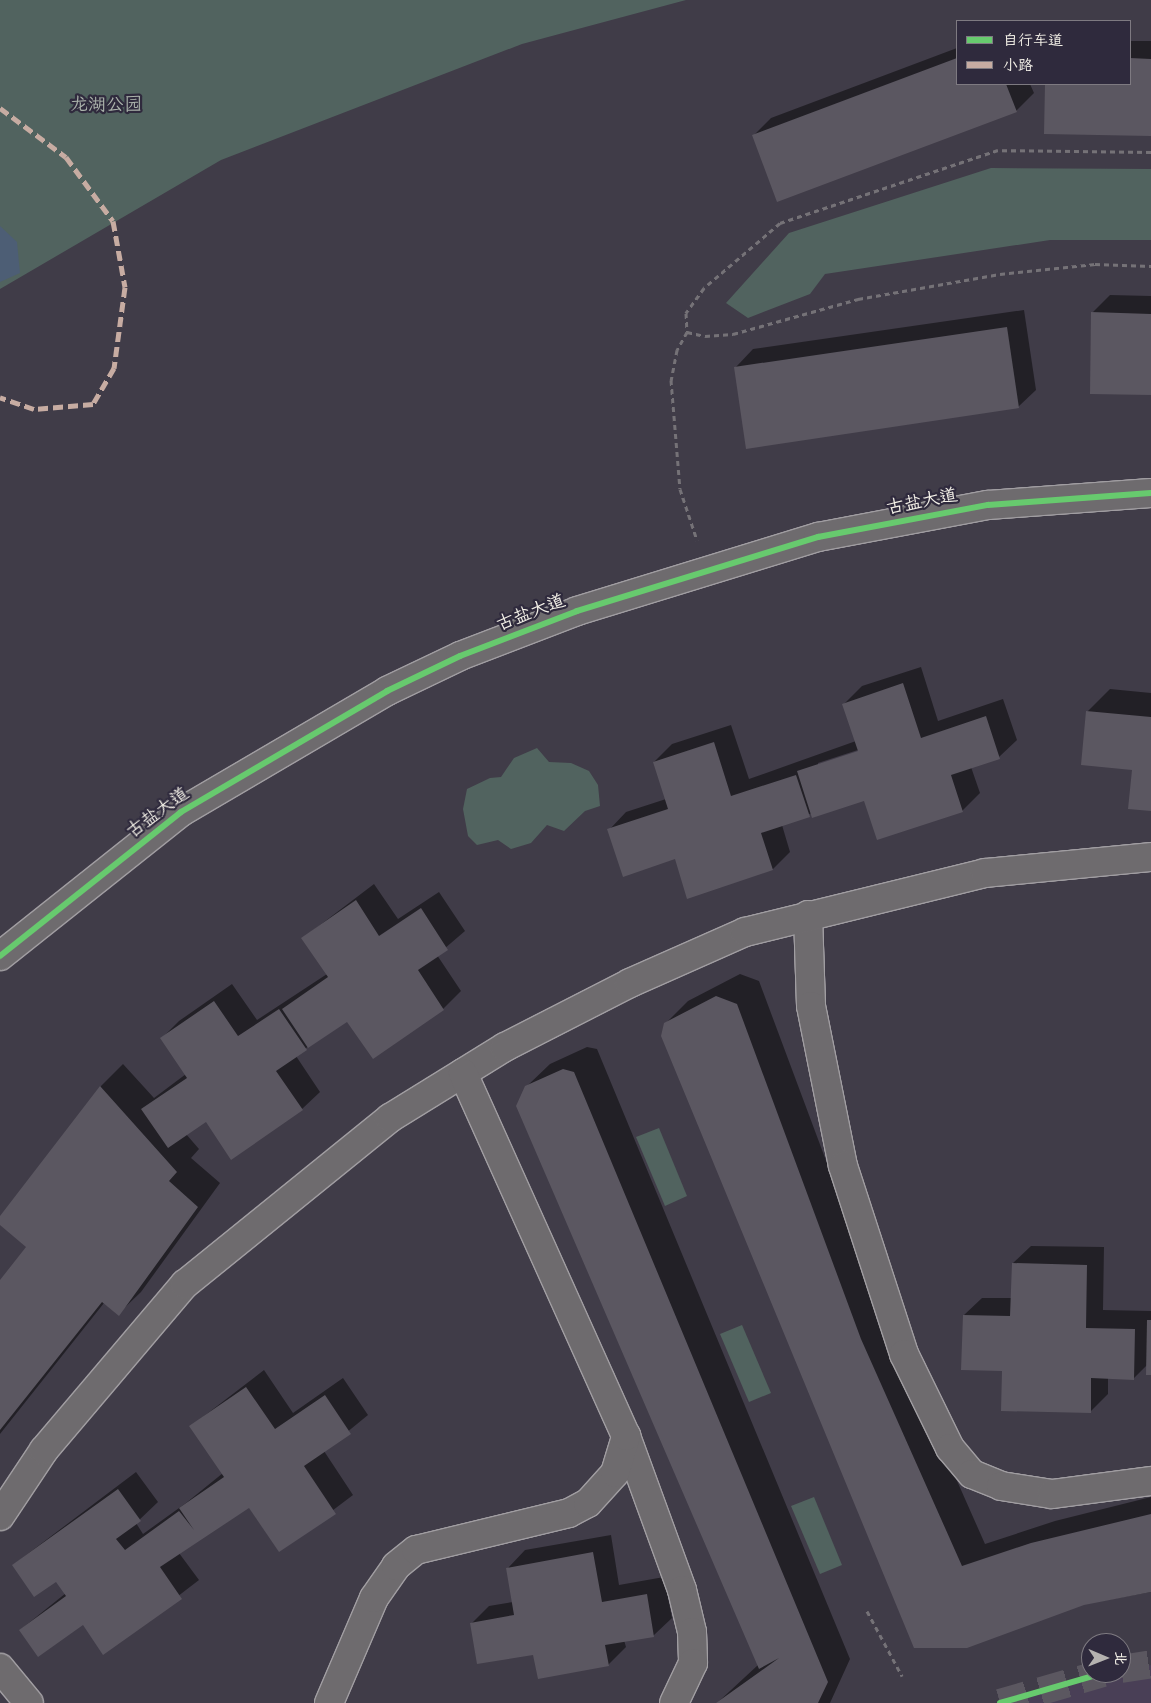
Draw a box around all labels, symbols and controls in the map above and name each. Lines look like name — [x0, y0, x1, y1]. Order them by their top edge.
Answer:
legend — [956, 20, 1131, 85]
text: 自行车道 — [1003, 31, 1063, 49]
text: 小路 — [1003, 56, 1033, 74]
park label: 龙湖公园 — [70, 94, 142, 116]
street label: 古盐大道 — [885, 485, 959, 519]
street label: 古盐大道 — [494, 590, 568, 636]
street label: 古盐大道 — [123, 783, 193, 843]
north arrow — [1081, 1633, 1131, 1683]
text: 北 — [1112, 1651, 1129, 1665]

